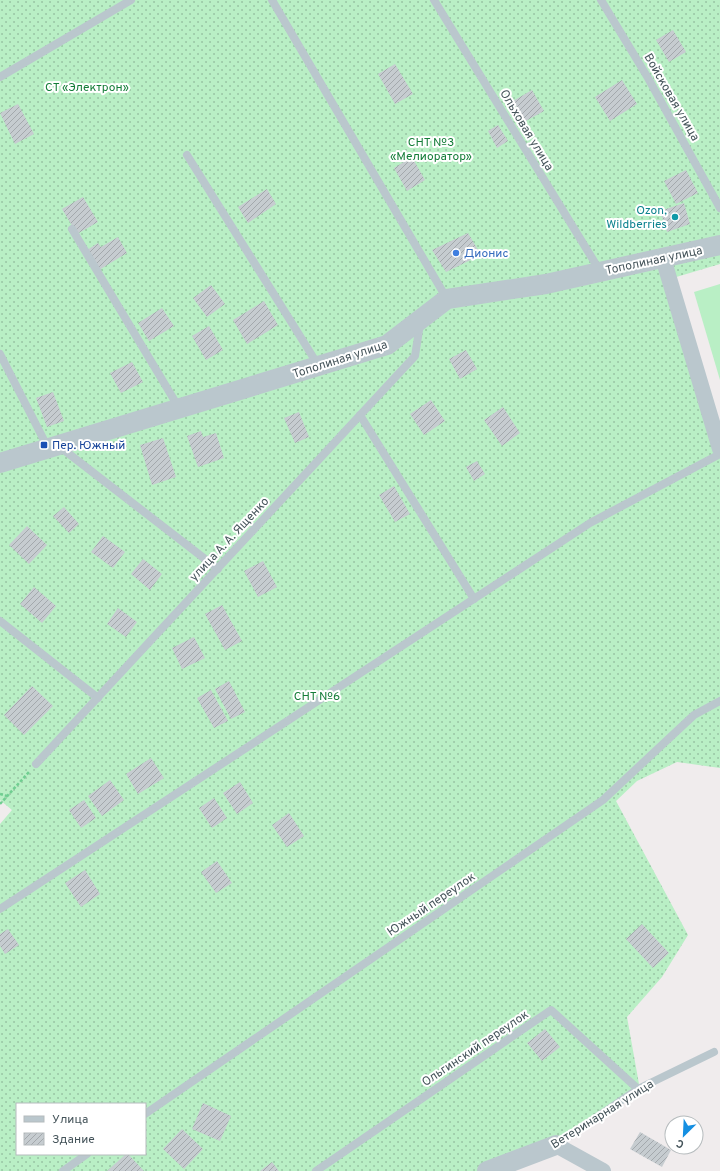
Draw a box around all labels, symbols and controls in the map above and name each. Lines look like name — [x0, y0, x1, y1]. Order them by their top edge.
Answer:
street label: Войсковая улица — [640, 51, 703, 144]
park label: СТ «Электрон» — [45, 80, 129, 96]
street label: Ольховая улица — [496, 87, 557, 174]
park label: СНТ №3 «Мелиоратор» — [390, 135, 472, 165]
place label: Ozon, Wildberries — [606, 203, 667, 233]
marker: Ozon, Wildberries — [670, 212, 680, 222]
street label: Тополиная улица — [604, 243, 704, 279]
place label: Дионис — [464, 246, 509, 262]
marker: Дионис — [451, 248, 461, 258]
street label: Тополиная улица — [291, 337, 390, 383]
place label: Пер. Южный — [52, 438, 125, 454]
marker: Пер. Южный — [39, 440, 49, 450]
street label: улица А. А. Ященко — [186, 494, 273, 585]
park label: СНТ №6 — [294, 689, 340, 705]
street label: Южный переулок — [384, 869, 479, 940]
street label: Ольгинский переулок — [419, 1007, 532, 1091]
street label: Ветеринарная улица — [548, 1077, 657, 1153]
legend — [16, 1103, 146, 1155]
text: Улица — [52, 1112, 88, 1128]
north arrow — [664, 1115, 704, 1155]
text: Здание — [52, 1132, 95, 1148]
text: С — [674, 1135, 686, 1151]

